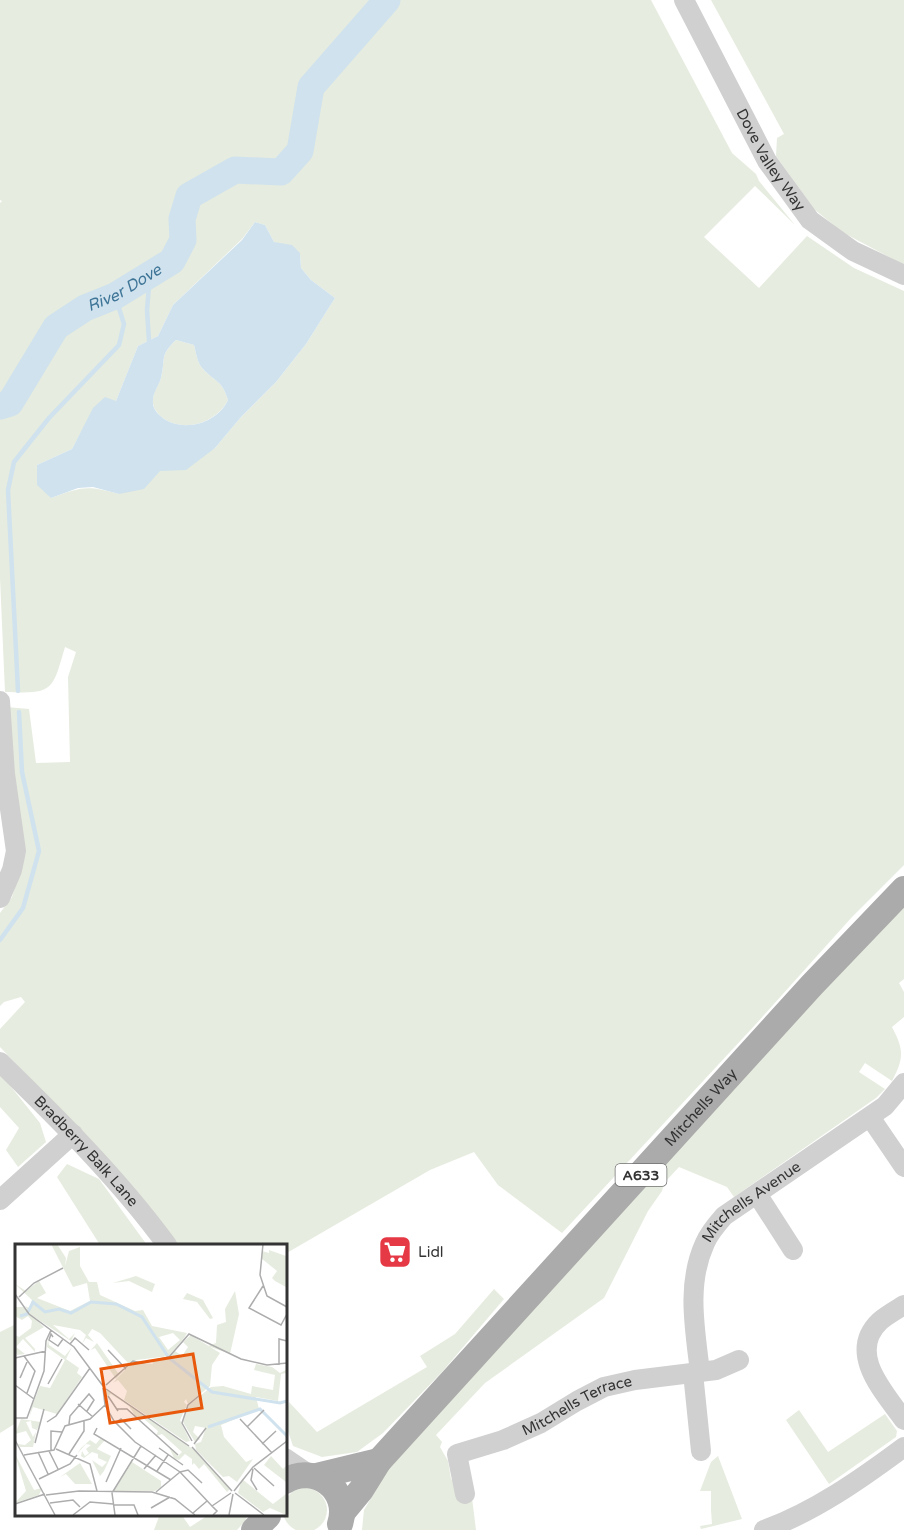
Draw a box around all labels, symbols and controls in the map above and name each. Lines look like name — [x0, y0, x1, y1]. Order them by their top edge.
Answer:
street label: Dove Valley Way — [733, 106, 809, 214]
water label: River Dove — [84, 259, 166, 316]
street label: Mitchells Way — [661, 1065, 741, 1150]
street label: Bradberry Balk Lane — [30, 1092, 142, 1210]
street label: Mitchells Avenue — [698, 1157, 804, 1246]
road number: A633 — [616, 1164, 666, 1186]
supermarket icon: Lidl — [377, 1234, 413, 1270]
place label: Lidl — [418, 1243, 444, 1261]
inset map — [15, 1244, 286, 1515]
street label: Mitchells Terrace — [519, 1372, 634, 1439]

